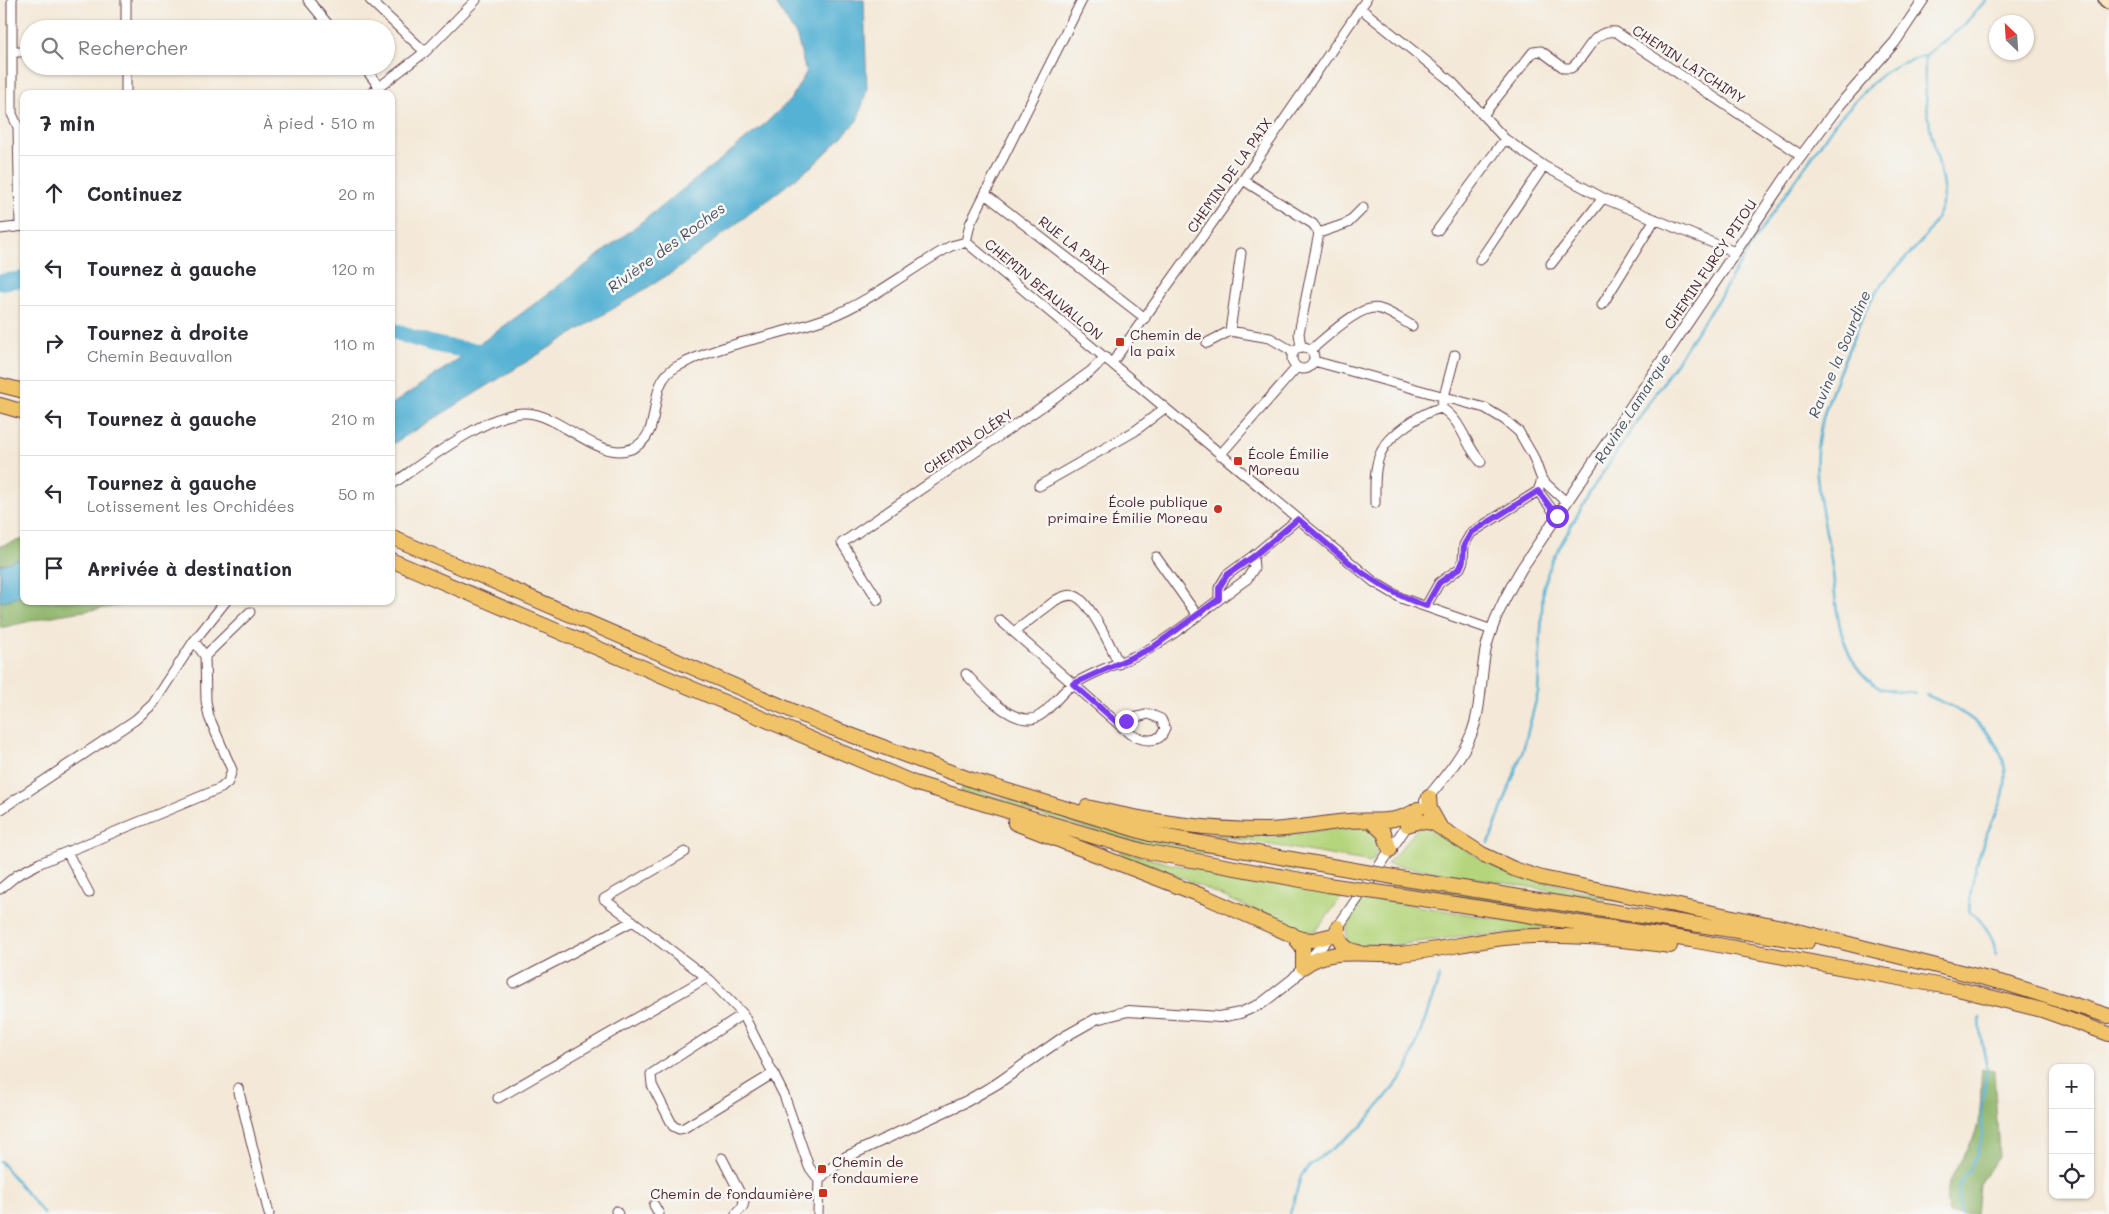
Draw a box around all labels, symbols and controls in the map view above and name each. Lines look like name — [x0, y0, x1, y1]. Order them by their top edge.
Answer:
north arrow — [1989, 15, 2034, 60]
search box — [20, 20, 395, 75]
street label: CHEMIN LATCHIMY — [1629, 20, 1749, 108]
icon: search — [38, 34, 66, 62]
text: Rechercher — [78, 35, 188, 60]
text: 7 min — [40, 109, 95, 136]
text: À pied · 510 m — [263, 112, 375, 133]
street label: CHEMIN DE LA PAIX — [1182, 114, 1276, 236]
icon: ahead — [40, 179, 68, 207]
text: Continuez — [87, 181, 182, 206]
text: 20 m — [338, 183, 375, 204]
street label: CHEMIN FURCY PITOU — [1659, 195, 1761, 333]
water label: Rivière des Roches — [603, 198, 729, 296]
street label: RUE LA PAIX — [1035, 211, 1113, 279]
street label: CHEMIN BEAUVALLON — [981, 234, 1107, 344]
icon: left — [40, 254, 68, 282]
text: Tournez à gauche — [87, 256, 256, 281]
text: 120 m — [331, 258, 375, 279]
water label: Ravine la Sourdine — [1803, 287, 1875, 421]
text: Tournez à droite — [87, 320, 249, 345]
place label: Chemin de la paix — [1130, 325, 1202, 360]
icon: right — [40, 329, 68, 357]
text: 110 m — [333, 333, 375, 354]
marker: Chemin de la paix — [1114, 336, 1126, 348]
text: Chemin Beauvallon — [87, 345, 232, 366]
water label: Ravine Lamarque — [1589, 349, 1675, 467]
icon: left — [40, 404, 68, 432]
street label: CHEMIN OLÉRY — [919, 404, 1017, 478]
text: Tournez à gauche — [87, 406, 256, 431]
text: 210 m — [331, 408, 375, 429]
place label: École Émilie Moreau — [1248, 444, 1329, 479]
marker: École Émilie Moreau — [1232, 455, 1244, 467]
text: Tournez à gauche — [87, 470, 256, 495]
icon: left — [40, 479, 68, 507]
text: 50 m — [338, 483, 375, 504]
place label: École publique primaire Émilie Moreau — [1048, 492, 1208, 527]
text: Lotissement les Orchidées — [87, 495, 295, 516]
marker: École publique primaire Émilie Moreau — [1212, 503, 1224, 515]
route start — [1546, 505, 1569, 528]
icon: arrive — [40, 554, 68, 582]
text: Arrivée à destination — [87, 556, 292, 581]
route end — [1115, 710, 1138, 733]
map controls — [2049, 1064, 2094, 1199]
button: + — [2049, 1064, 2094, 1109]
button: − — [2049, 1109, 2094, 1154]
place label: Chemin de fondaumiere — [832, 1152, 919, 1187]
button: locate — [2049, 1154, 2094, 1199]
marker: Chemin de fondaumiere — [816, 1163, 828, 1175]
place label: Chemin de fondaumière — [650, 1184, 813, 1203]
marker: Chemin de fondaumière — [817, 1187, 829, 1199]

